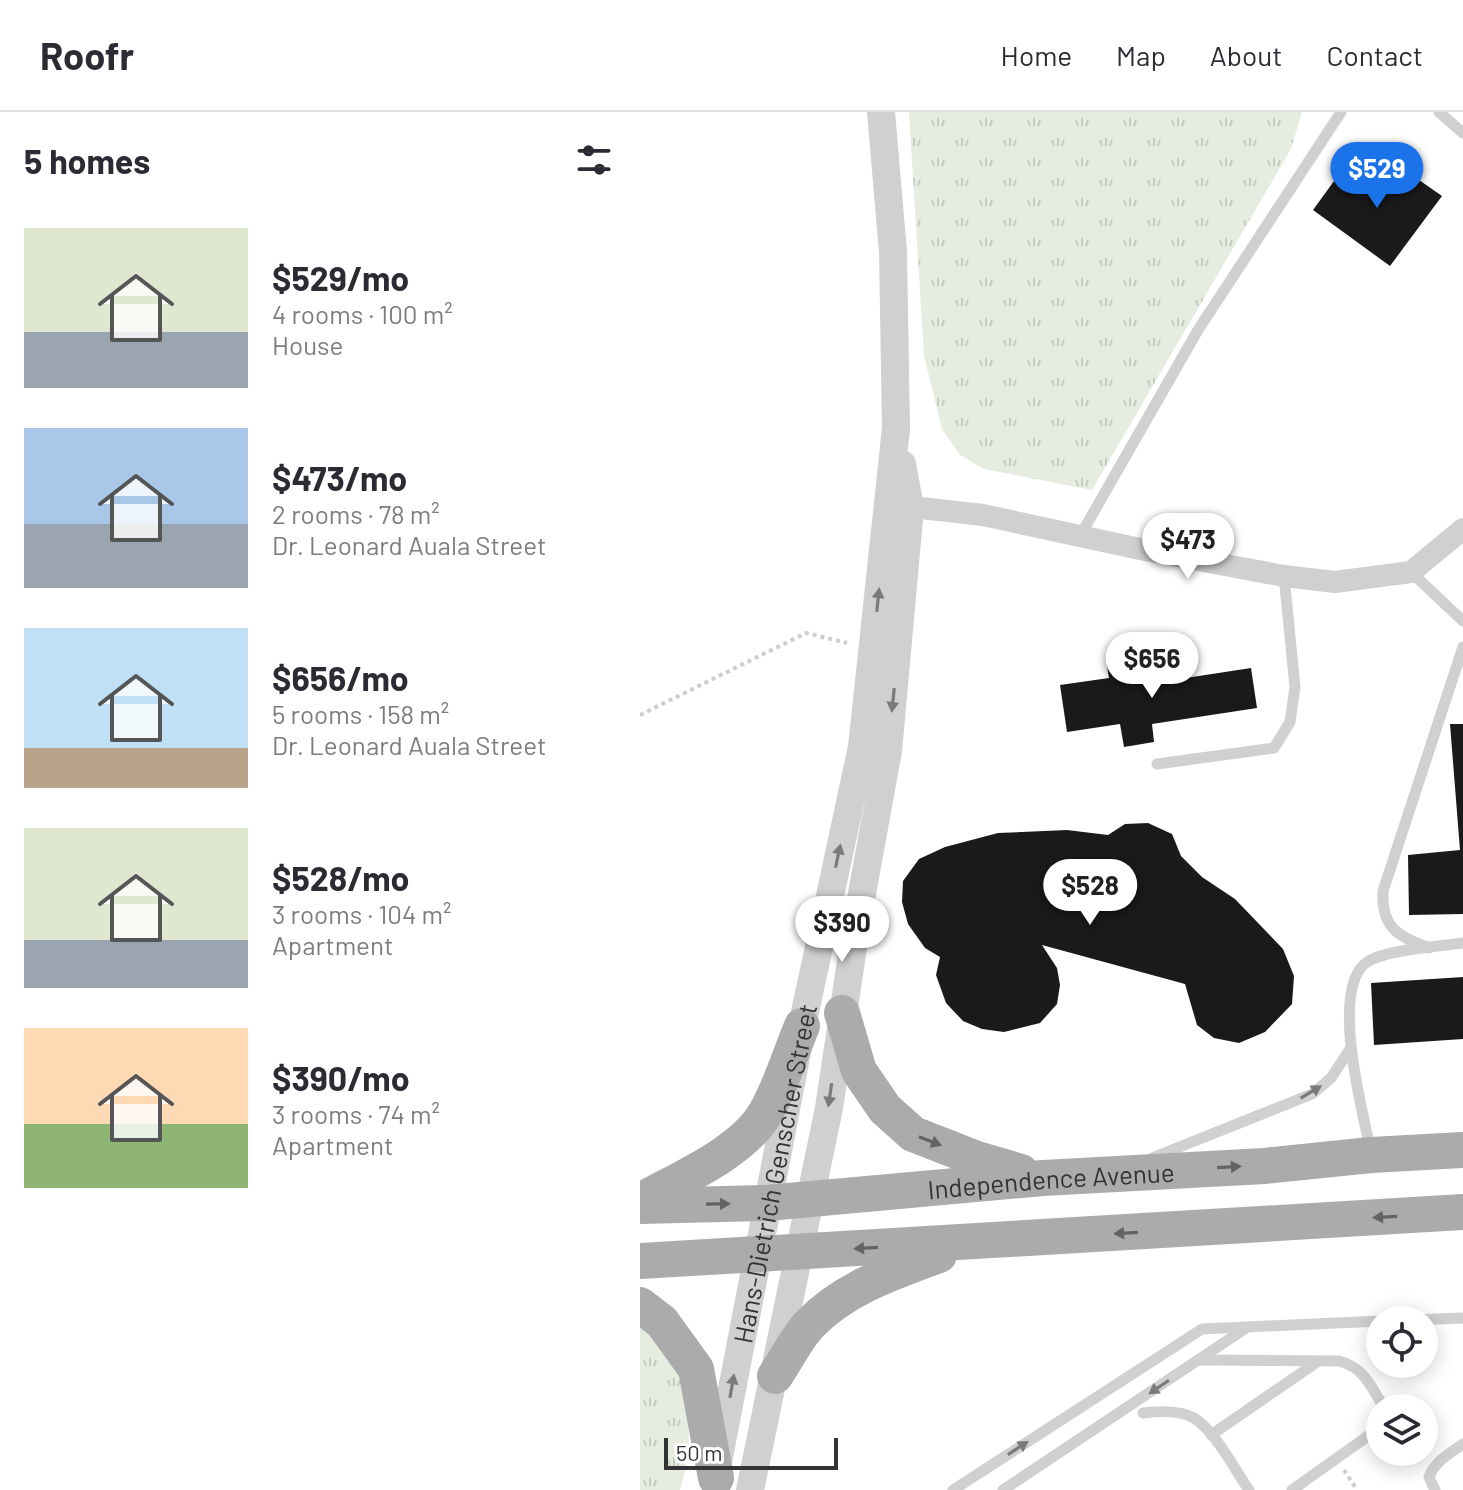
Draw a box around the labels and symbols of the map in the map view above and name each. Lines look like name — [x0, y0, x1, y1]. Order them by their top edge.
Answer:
pin: $529 — [1330, 142, 1424, 210]
pin: $473 — [1141, 513, 1235, 581]
one-way arrow — [872, 587, 885, 612]
pin: $656 — [1105, 632, 1199, 700]
one-way arrow — [887, 688, 900, 713]
one-way arrow — [832, 844, 845, 869]
pin: $528 — [1043, 859, 1137, 927]
pin: $390 — [795, 896, 889, 964]
street label: Hans-Dietrich Genscher Street — [726, 1001, 822, 1346]
one-way arrow — [823, 1083, 836, 1108]
one-way arrow — [1300, 1085, 1322, 1099]
one-way arrow — [918, 1134, 942, 1147]
street label: Independence Avenue — [926, 1155, 1175, 1204]
one-way arrow — [1217, 1161, 1242, 1174]
one-way arrow — [706, 1198, 731, 1210]
one-way arrow — [1372, 1211, 1397, 1224]
one-way arrow — [1113, 1227, 1138, 1240]
one-way arrow — [853, 1241, 878, 1254]
one-way arrow — [727, 1373, 739, 1398]
one-way arrow — [1148, 1379, 1169, 1394]
scale bar — [664, 1434, 838, 1470]
one-way arrow — [1007, 1441, 1029, 1455]

